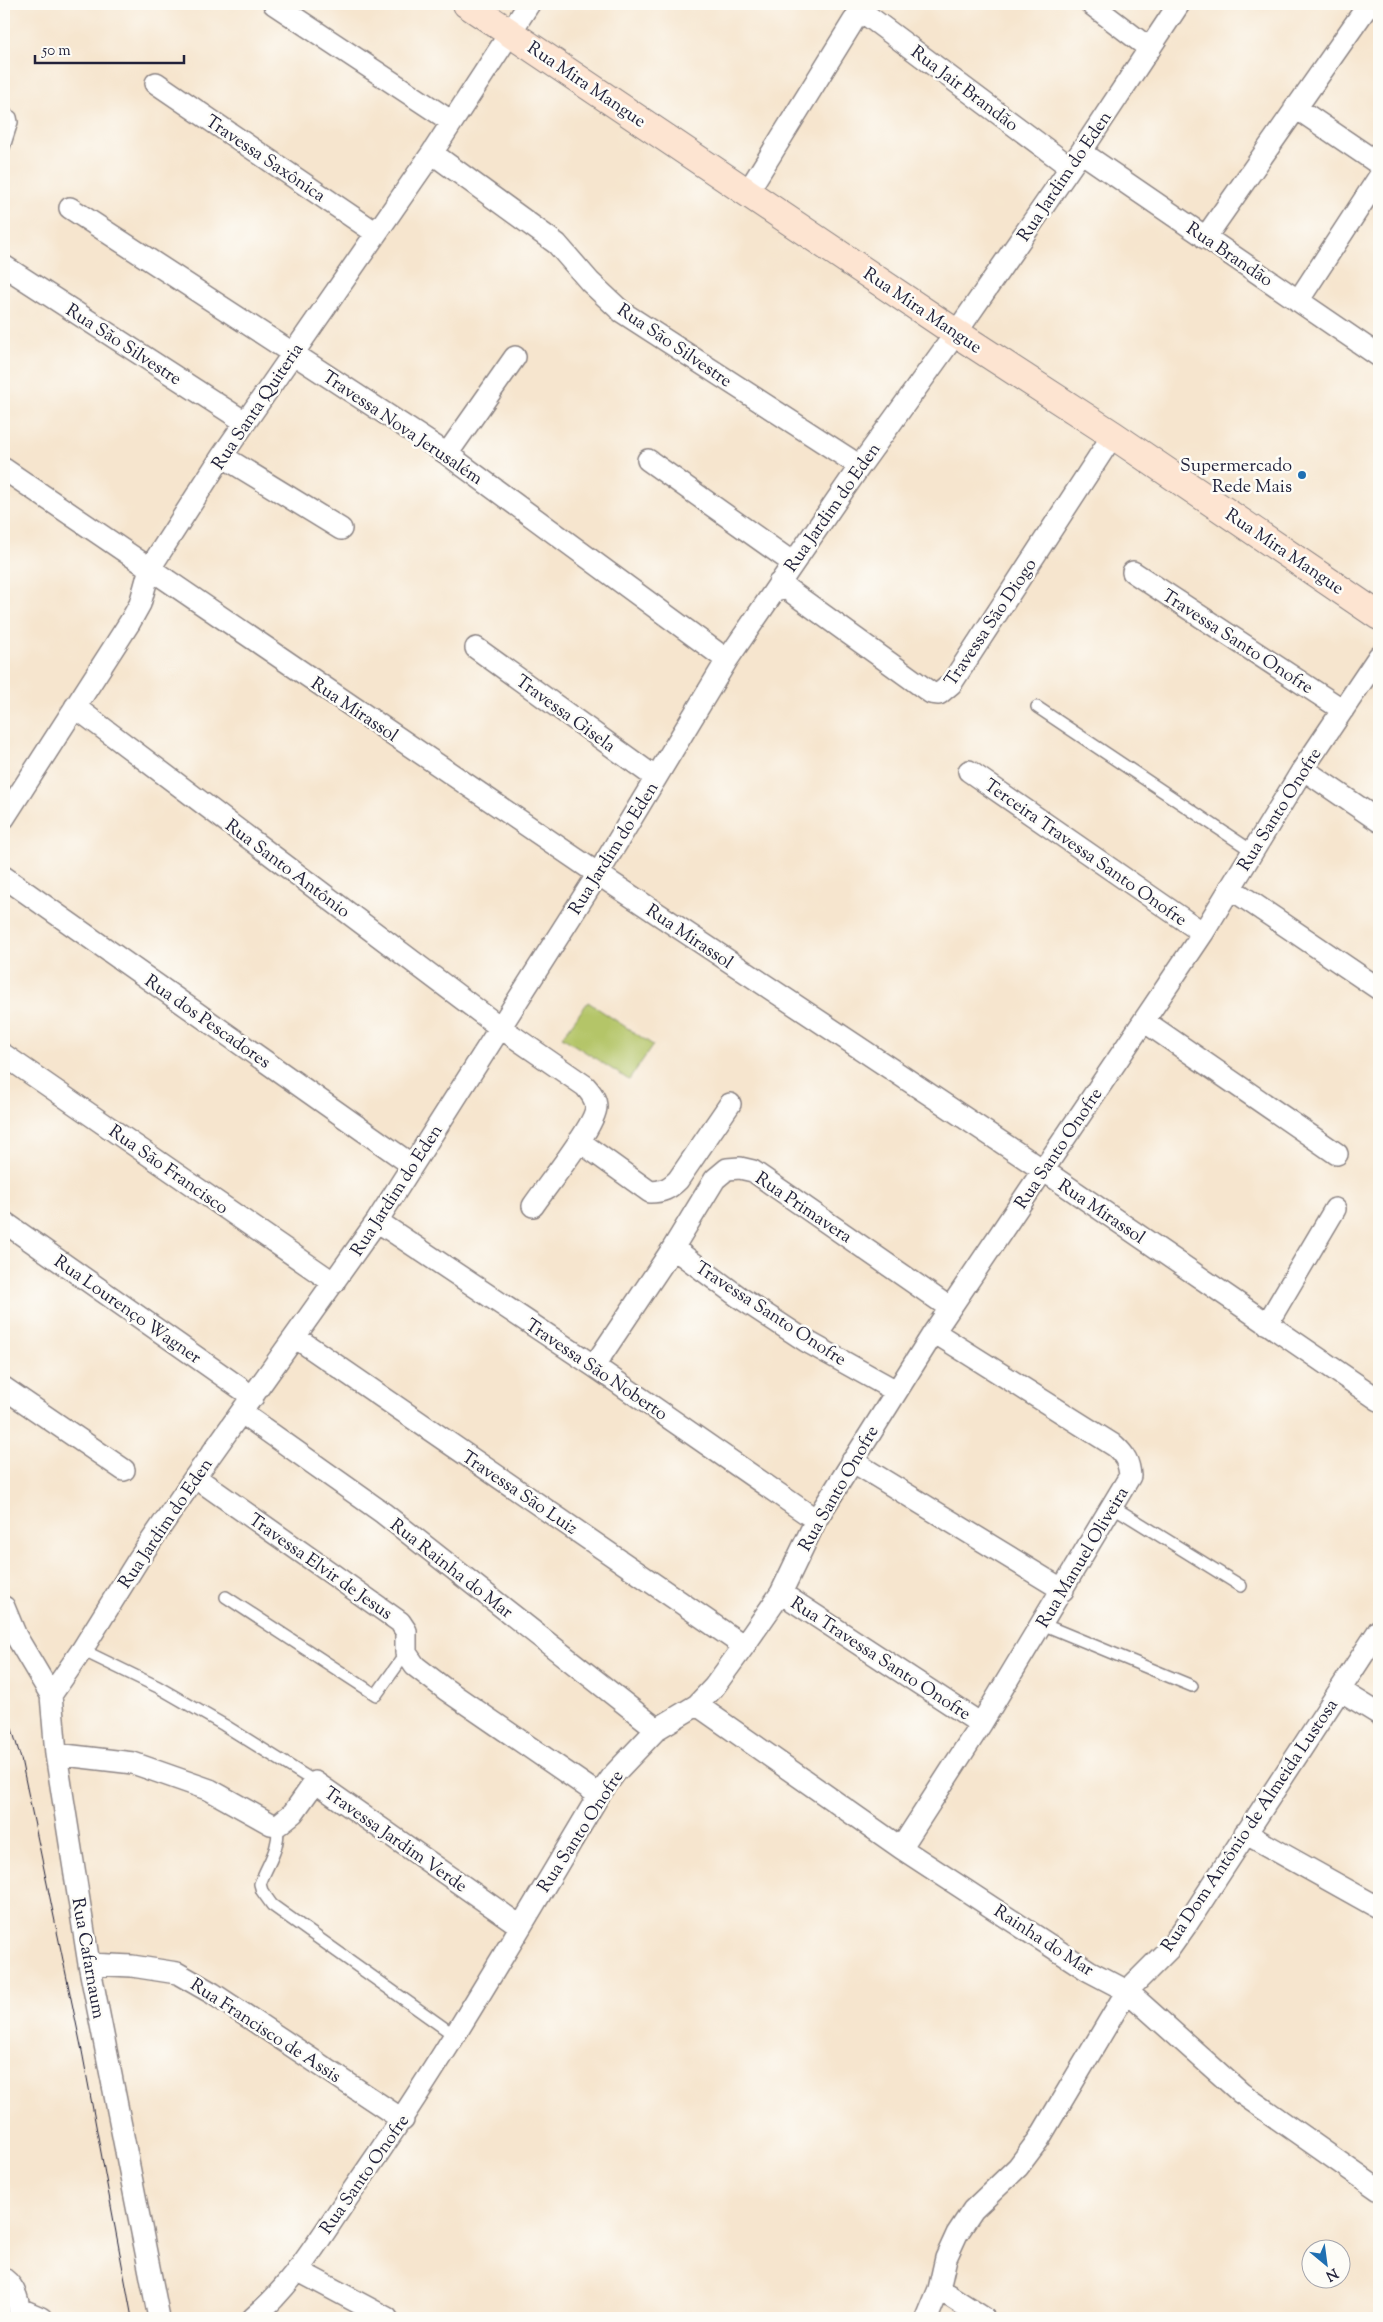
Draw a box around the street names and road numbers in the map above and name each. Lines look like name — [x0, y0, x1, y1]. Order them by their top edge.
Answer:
street label: Rua Mira Mangue — [521, 36, 650, 135]
street label: Rua Jair Brandão — [904, 40, 1023, 139]
street label: Rua Jardim do Eden — [1012, 106, 1119, 248]
street label: Travessa Saxônica — [200, 110, 330, 210]
street label: Rua Brandão — [1180, 217, 1278, 294]
street label: Rua Mira Mangue — [857, 262, 986, 361]
street label: Rua São Silvestre — [60, 298, 186, 393]
street label: Rua São Silvestre — [611, 299, 737, 395]
street label: Rua Santa Quiteria — [207, 339, 311, 476]
street label: Travessa Nova Jerusalém — [316, 365, 487, 492]
street label: Rua Jardim do Eden — [779, 438, 888, 578]
street label: Rua Mira Mangue — [1219, 503, 1348, 602]
street label: Travessa São Diogo — [939, 554, 1044, 692]
street label: Travessa Santo Onofre — [1156, 584, 1318, 701]
street label: Travessa Gisela — [509, 669, 620, 760]
street label: Rua Mirassol — [305, 672, 403, 750]
street label: Rua Santo Onofre — [1232, 743, 1329, 877]
street label: Terceira Travessa Santo Onofre — [978, 773, 1192, 934]
street label: Rua Jardim do Eden — [563, 777, 666, 921]
street label: Rua Santo Antônio — [219, 814, 355, 925]
street label: Rua Mirassol — [640, 899, 738, 977]
street label: Rua dos Pescadores — [138, 969, 275, 1076]
street label: Rua Santo Onofre — [1009, 1083, 1110, 1215]
street label: Rua São Francisco — [103, 1120, 233, 1222]
street label: Rua Jardim do Eden — [345, 1120, 450, 1262]
street label: Rua Primavera — [749, 1167, 857, 1251]
street label: Rua Mirassol — [1052, 1174, 1150, 1252]
street label: Rua Lourenço Wagner — [48, 1250, 206, 1372]
street label: Travessa Santo Onofre — [689, 1256, 851, 1373]
street label: Travessa São Noberto — [520, 1313, 672, 1428]
street label: Rua Santo Onofre — [793, 1421, 886, 1557]
street label: Travessa São Luiz — [456, 1445, 582, 1542]
street label: Rua Jardim do Eden — [113, 1453, 220, 1595]
street label: Rua Manuel Oliveira — [1031, 1483, 1136, 1634]
street label: Travessa Elvir de Jesus — [243, 1508, 397, 1627]
street label: Rua Rainha do Mar — [384, 1513, 518, 1626]
street label: Rua Travessa Santo Onofre — [784, 1591, 975, 1728]
street label: Rua Dom Antônio de Almeida Lustosa — [1156, 1694, 1345, 1958]
street label: Rua Santo Onofre — [532, 1766, 631, 1898]
street label: Travessa Jardim Verde — [318, 1781, 472, 1900]
street label: Rua Cafarnaum — [64, 1896, 110, 2021]
street label: Rainha do Mar — [988, 1900, 1098, 1984]
street label: Rua Francisco de Assis — [184, 1973, 346, 2090]
street label: Rua Santo Onofre — [314, 2110, 417, 2240]

